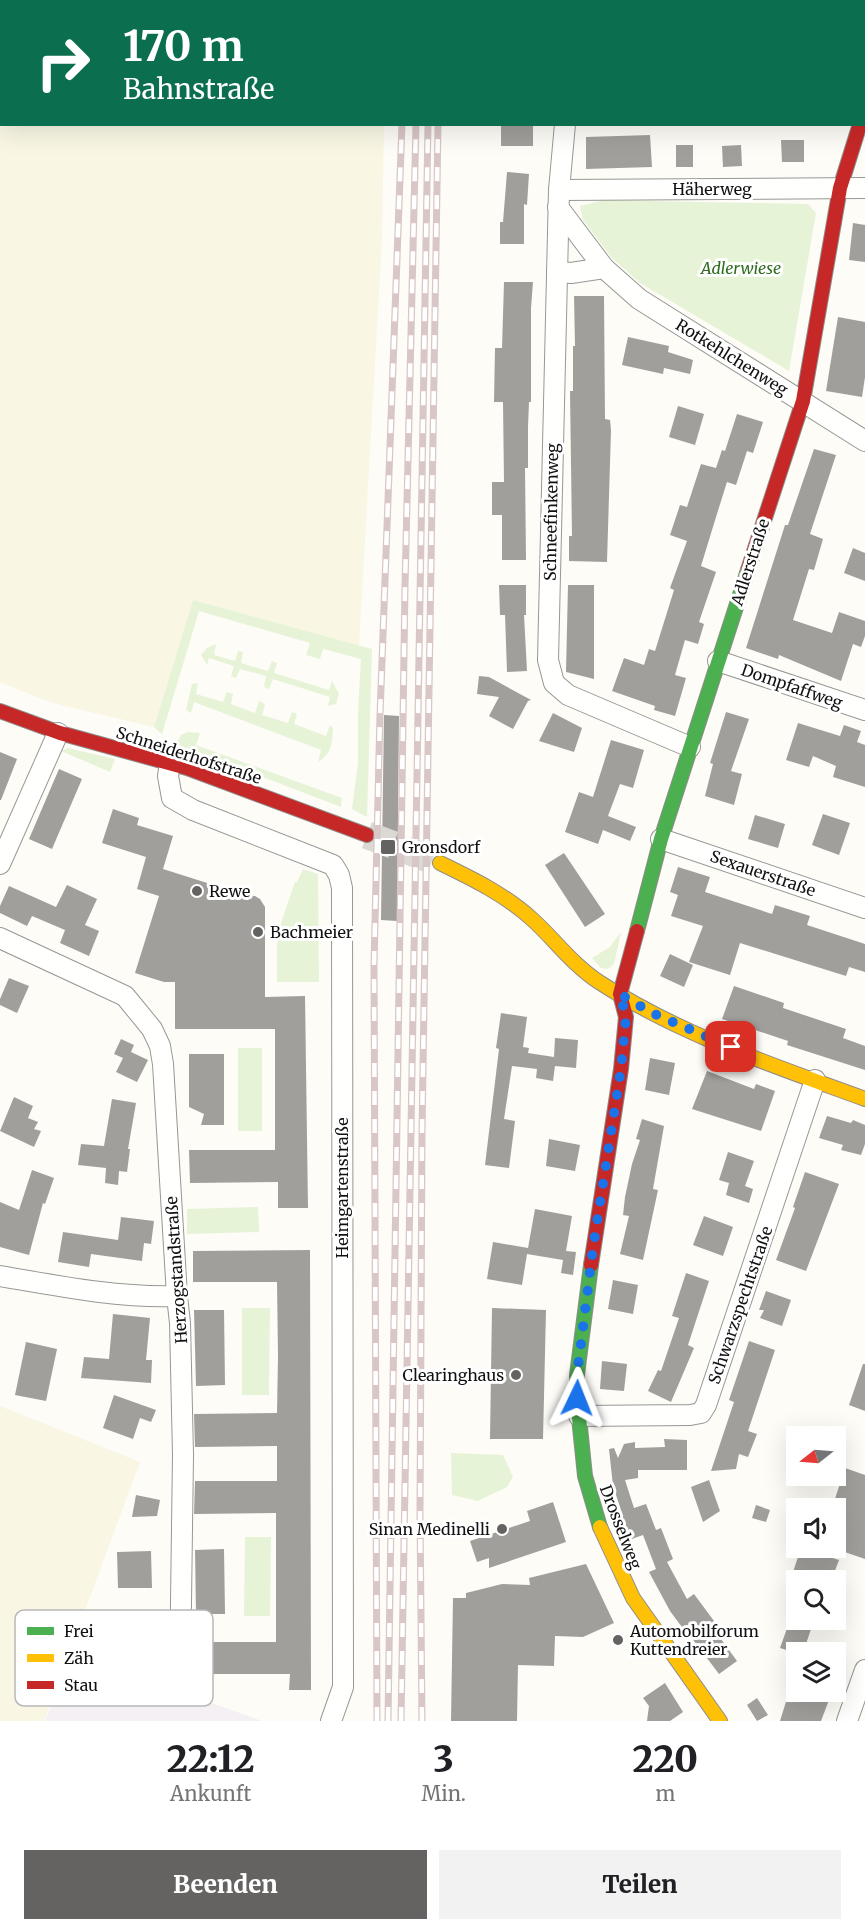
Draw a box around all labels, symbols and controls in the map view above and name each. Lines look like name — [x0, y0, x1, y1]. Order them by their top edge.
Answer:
text: 170 m — [123, 20, 244, 72]
icon: right — [24, 24, 102, 102]
text: Bahnstraße — [123, 72, 274, 106]
street label: Häherweg — [672, 179, 752, 199]
park label: Adlerwiese — [699, 258, 781, 278]
street label: Rotkehlchenweg — [672, 314, 792, 400]
street label: Schneefinkenweg — [540, 443, 562, 581]
street label: Adlerstraße — [726, 516, 773, 609]
street label: Dompfaffweg — [739, 659, 846, 713]
street label: Schneiderhofstraße — [114, 722, 264, 788]
place label: Gronsdorf — [402, 837, 481, 857]
marker: Gronsdorf — [379, 838, 397, 856]
street label: Sexauerstraße — [708, 846, 818, 900]
place label: Rewe — [209, 881, 250, 901]
marker: Rewe — [190, 884, 204, 898]
place label: Bachmeier — [270, 922, 353, 942]
marker: Bachmeier — [251, 925, 265, 939]
pin — [705, 1021, 756, 1072]
icon: arrive — [714, 1030, 747, 1063]
street label: Heimgartenstraße — [332, 1118, 352, 1258]
street label: Herzogstandstraße — [161, 1196, 191, 1344]
street label: Schwarzspechtstraße — [704, 1223, 776, 1387]
place label: Clearinghaus — [403, 1365, 504, 1385]
position arrow — [545, 1366, 609, 1430]
marker: Clearinghaus — [509, 1368, 523, 1382]
north arrow — [786, 1426, 846, 1486]
map controls — [786, 1426, 846, 1702]
street label: Drosselweg — [596, 1482, 646, 1572]
button: sound — [786, 1498, 846, 1558]
place label: Sinan Medinelli — [369, 1519, 490, 1539]
marker: Sinan Medinelli — [495, 1522, 509, 1536]
button: search — [786, 1570, 846, 1630]
legend — [15, 1610, 213, 1706]
text: Frei — [64, 1621, 94, 1641]
place label: Automobilforum Kuttendreier — [629, 1621, 759, 1659]
marker: Automobilforum Kuttendreier — [611, 1633, 625, 1647]
button: layers — [786, 1642, 846, 1702]
text: Zäh — [64, 1648, 94, 1668]
text: Stau — [64, 1675, 98, 1695]
text: 22:12 — [167, 1737, 255, 1782]
text: 3 — [433, 1737, 454, 1782]
text: 220 — [633, 1737, 698, 1782]
text: Ankunft — [170, 1781, 251, 1806]
text: Min. — [421, 1781, 466, 1806]
text: m — [655, 1781, 675, 1806]
button: Beenden — [24, 1850, 427, 1919]
button: Teilen — [439, 1850, 841, 1919]

